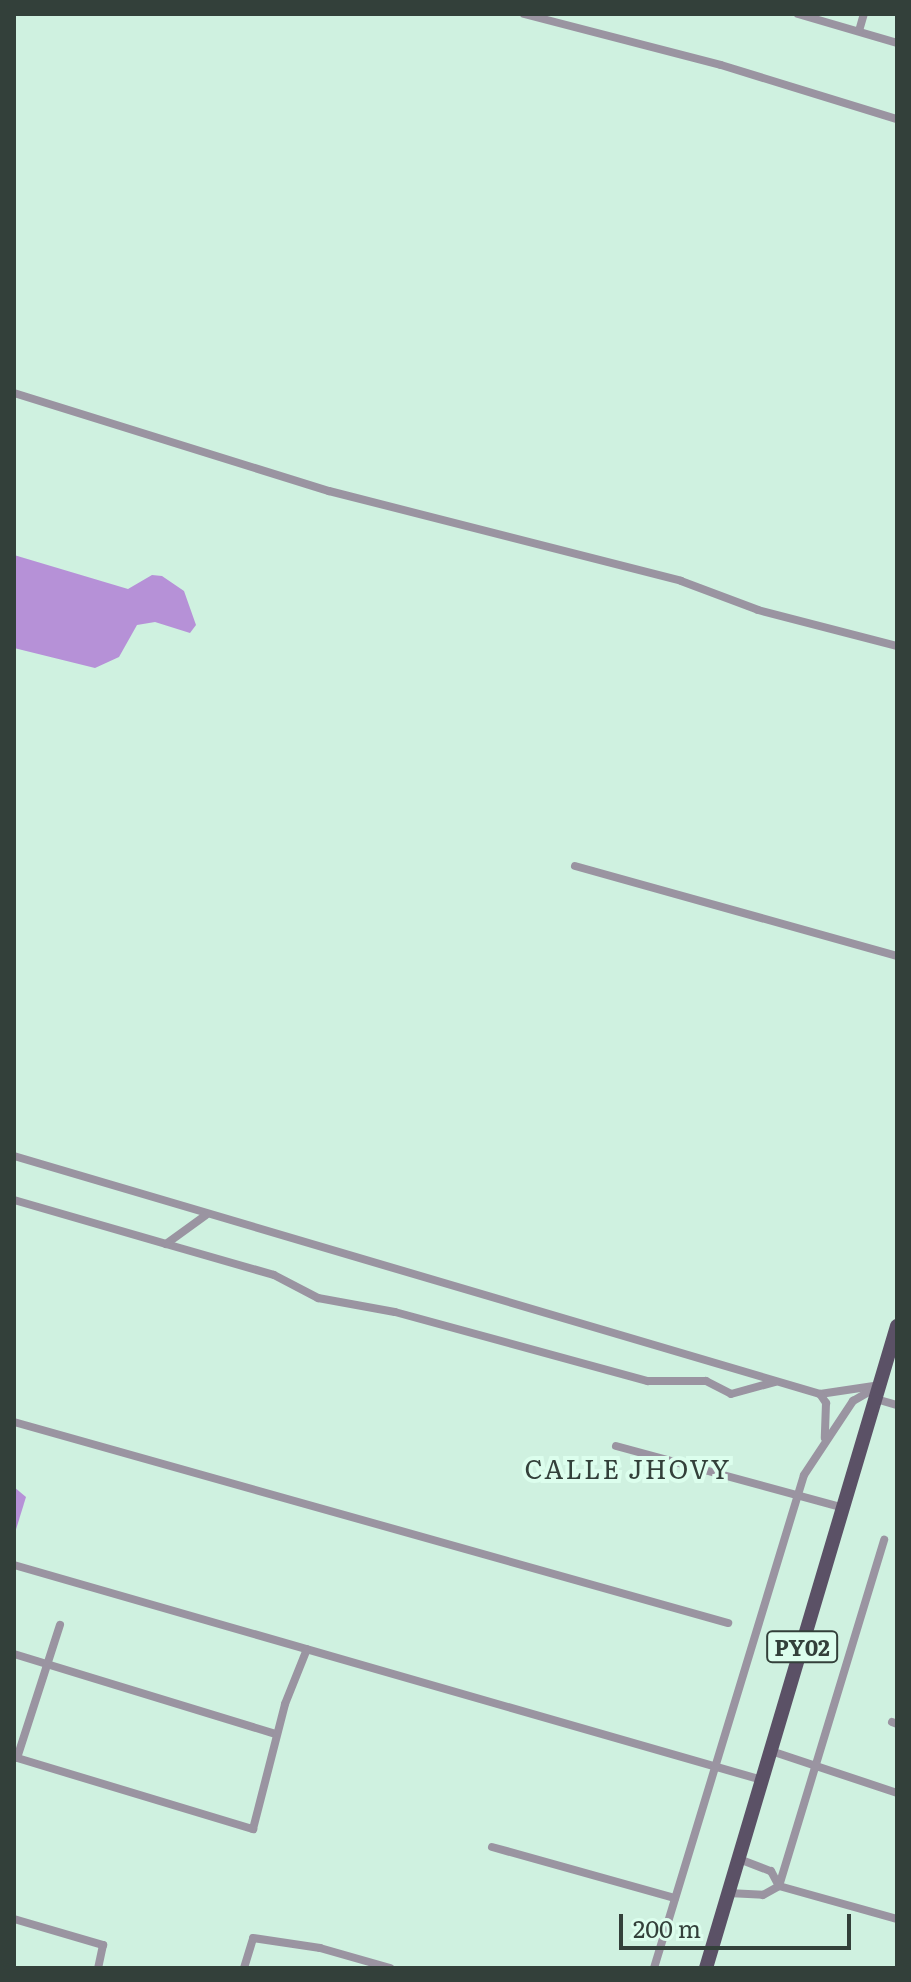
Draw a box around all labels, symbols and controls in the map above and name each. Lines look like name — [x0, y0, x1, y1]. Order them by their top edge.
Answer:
district label: CALLE JHOVY — [525, 1452, 731, 1484]
road number: PY02 — [766, 1629, 838, 1665]
scale bar — [623, 1898, 855, 1948]
text: 200 m — [633, 1910, 701, 1945]

